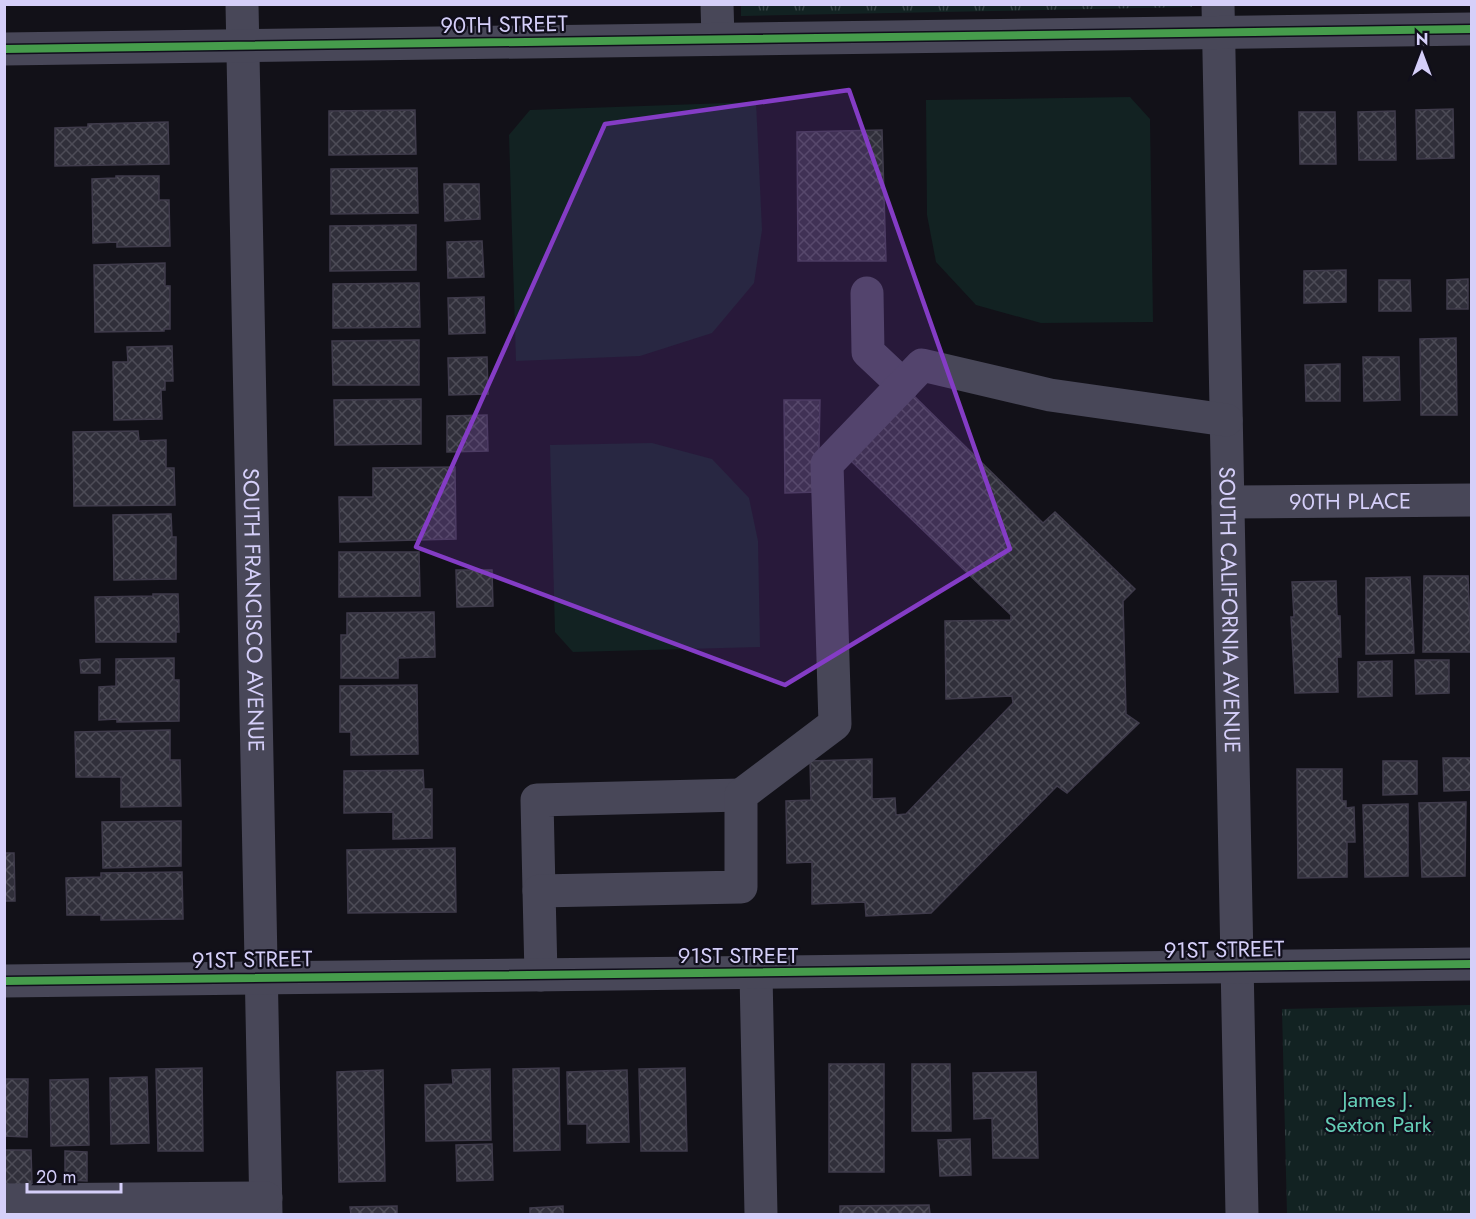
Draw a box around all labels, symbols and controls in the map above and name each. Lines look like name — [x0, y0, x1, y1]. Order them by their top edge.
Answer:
street label: 90TH STREET — [440, 7, 569, 41]
north arrow — [1392, 24, 1452, 84]
text: N — [1416, 28, 1428, 51]
street label: SOUTH CALIFORNIA AVENUE — [1211, 466, 1249, 753]
street label: SOUTH FRANCISCO AVENUE — [235, 467, 273, 752]
street label: 90TH PLACE — [1289, 484, 1411, 518]
street label: 91ST STREET — [1163, 932, 1285, 966]
street label: 91ST STREET — [678, 939, 799, 971]
street label: 91ST STREET — [191, 942, 313, 976]
park label: James J. Sexton Park — [1325, 1083, 1432, 1140]
scale bar — [27, 1156, 122, 1194]
text: 20 m — [36, 1164, 76, 1190]

